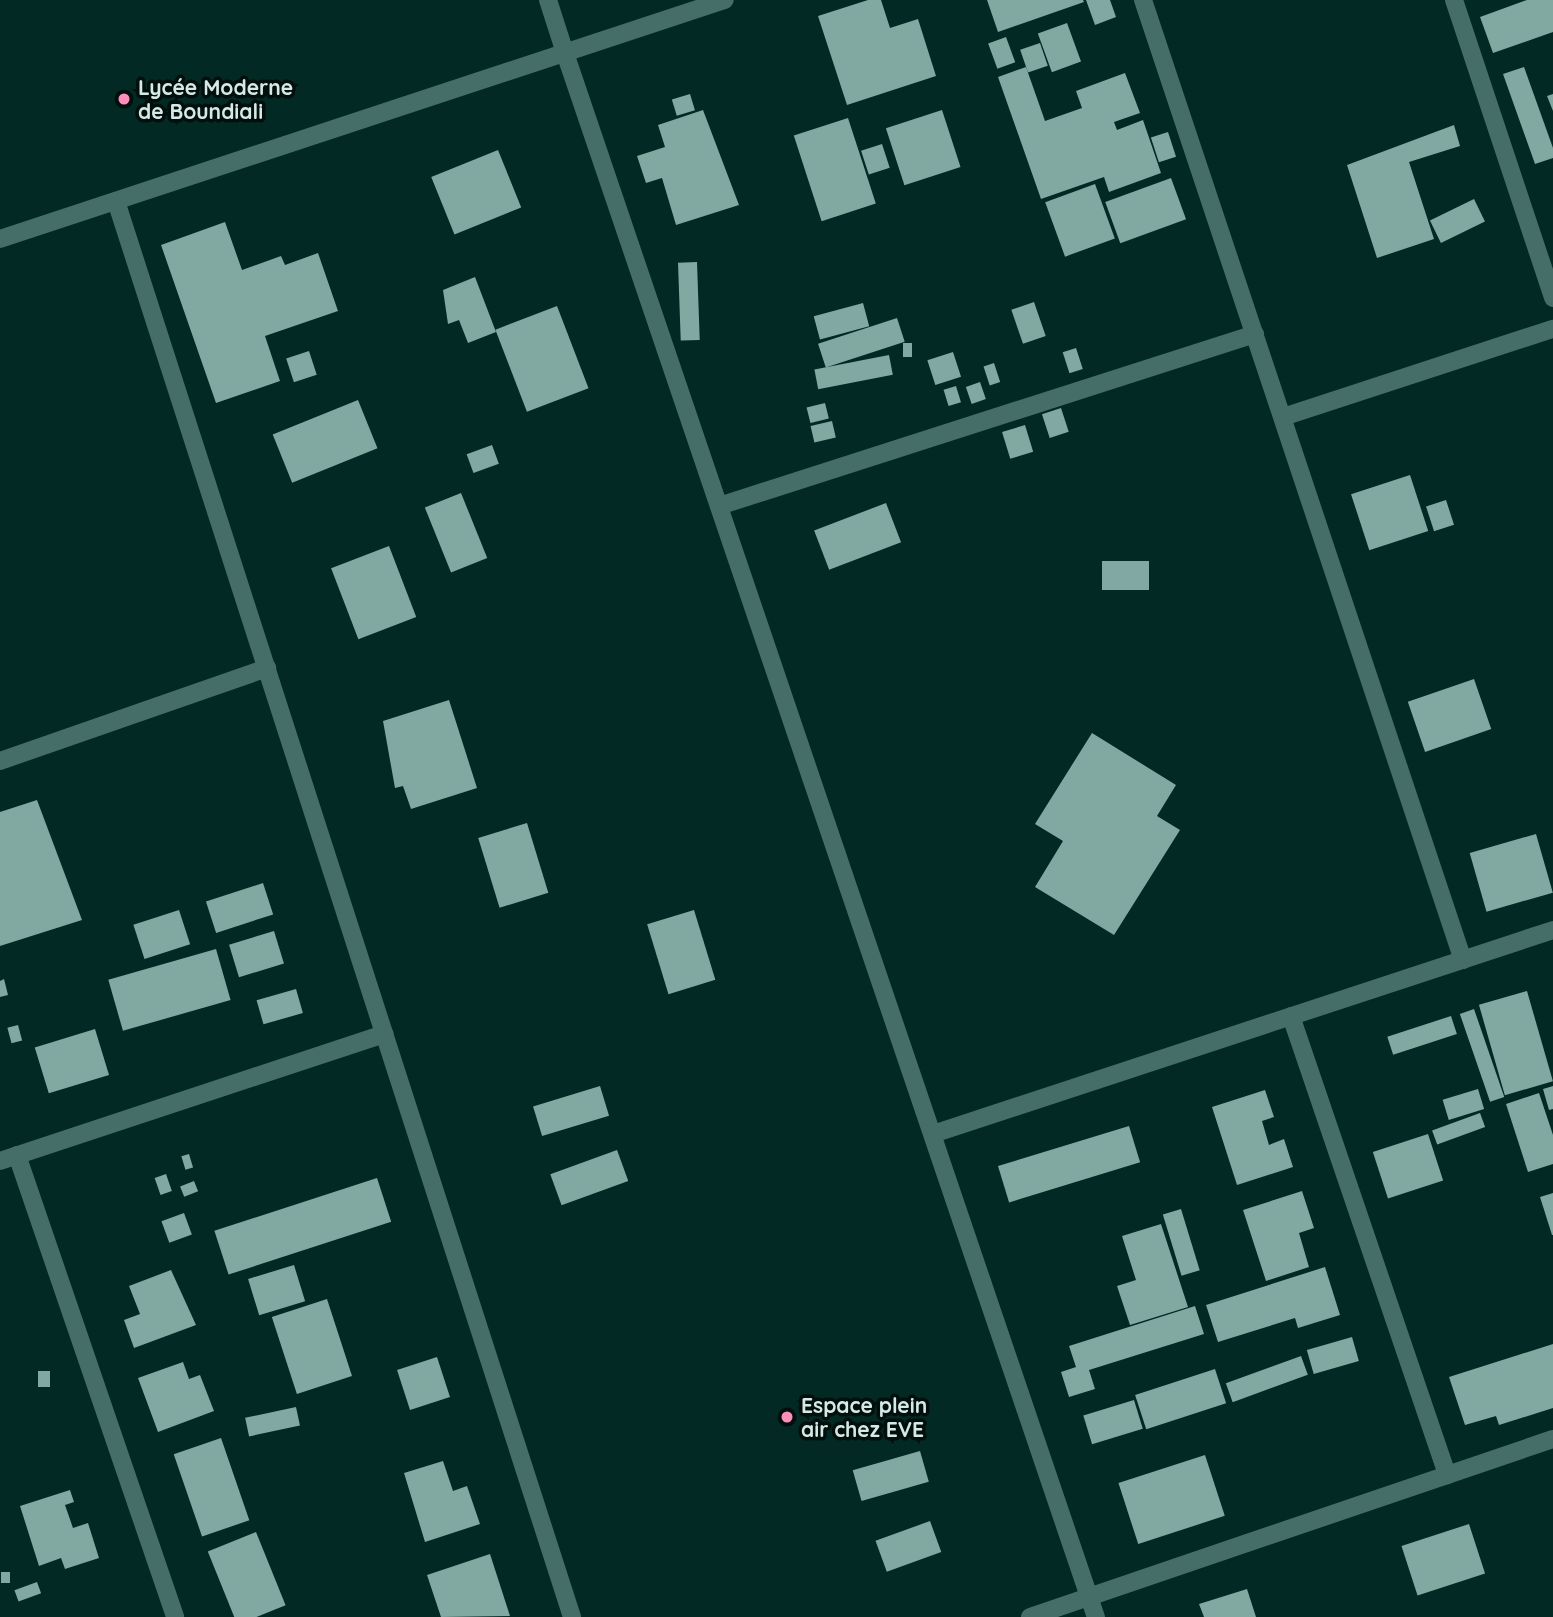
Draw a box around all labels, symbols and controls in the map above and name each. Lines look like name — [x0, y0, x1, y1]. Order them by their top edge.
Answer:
place label: Lycée Moderne de Boundiali — [138, 74, 293, 124]
marker: Lycée Moderne de Boundiali — [116, 91, 132, 107]
place label: Espace plein air chez EVE — [801, 1392, 927, 1442]
marker: Espace plein air chez EVE — [779, 1409, 795, 1425]

